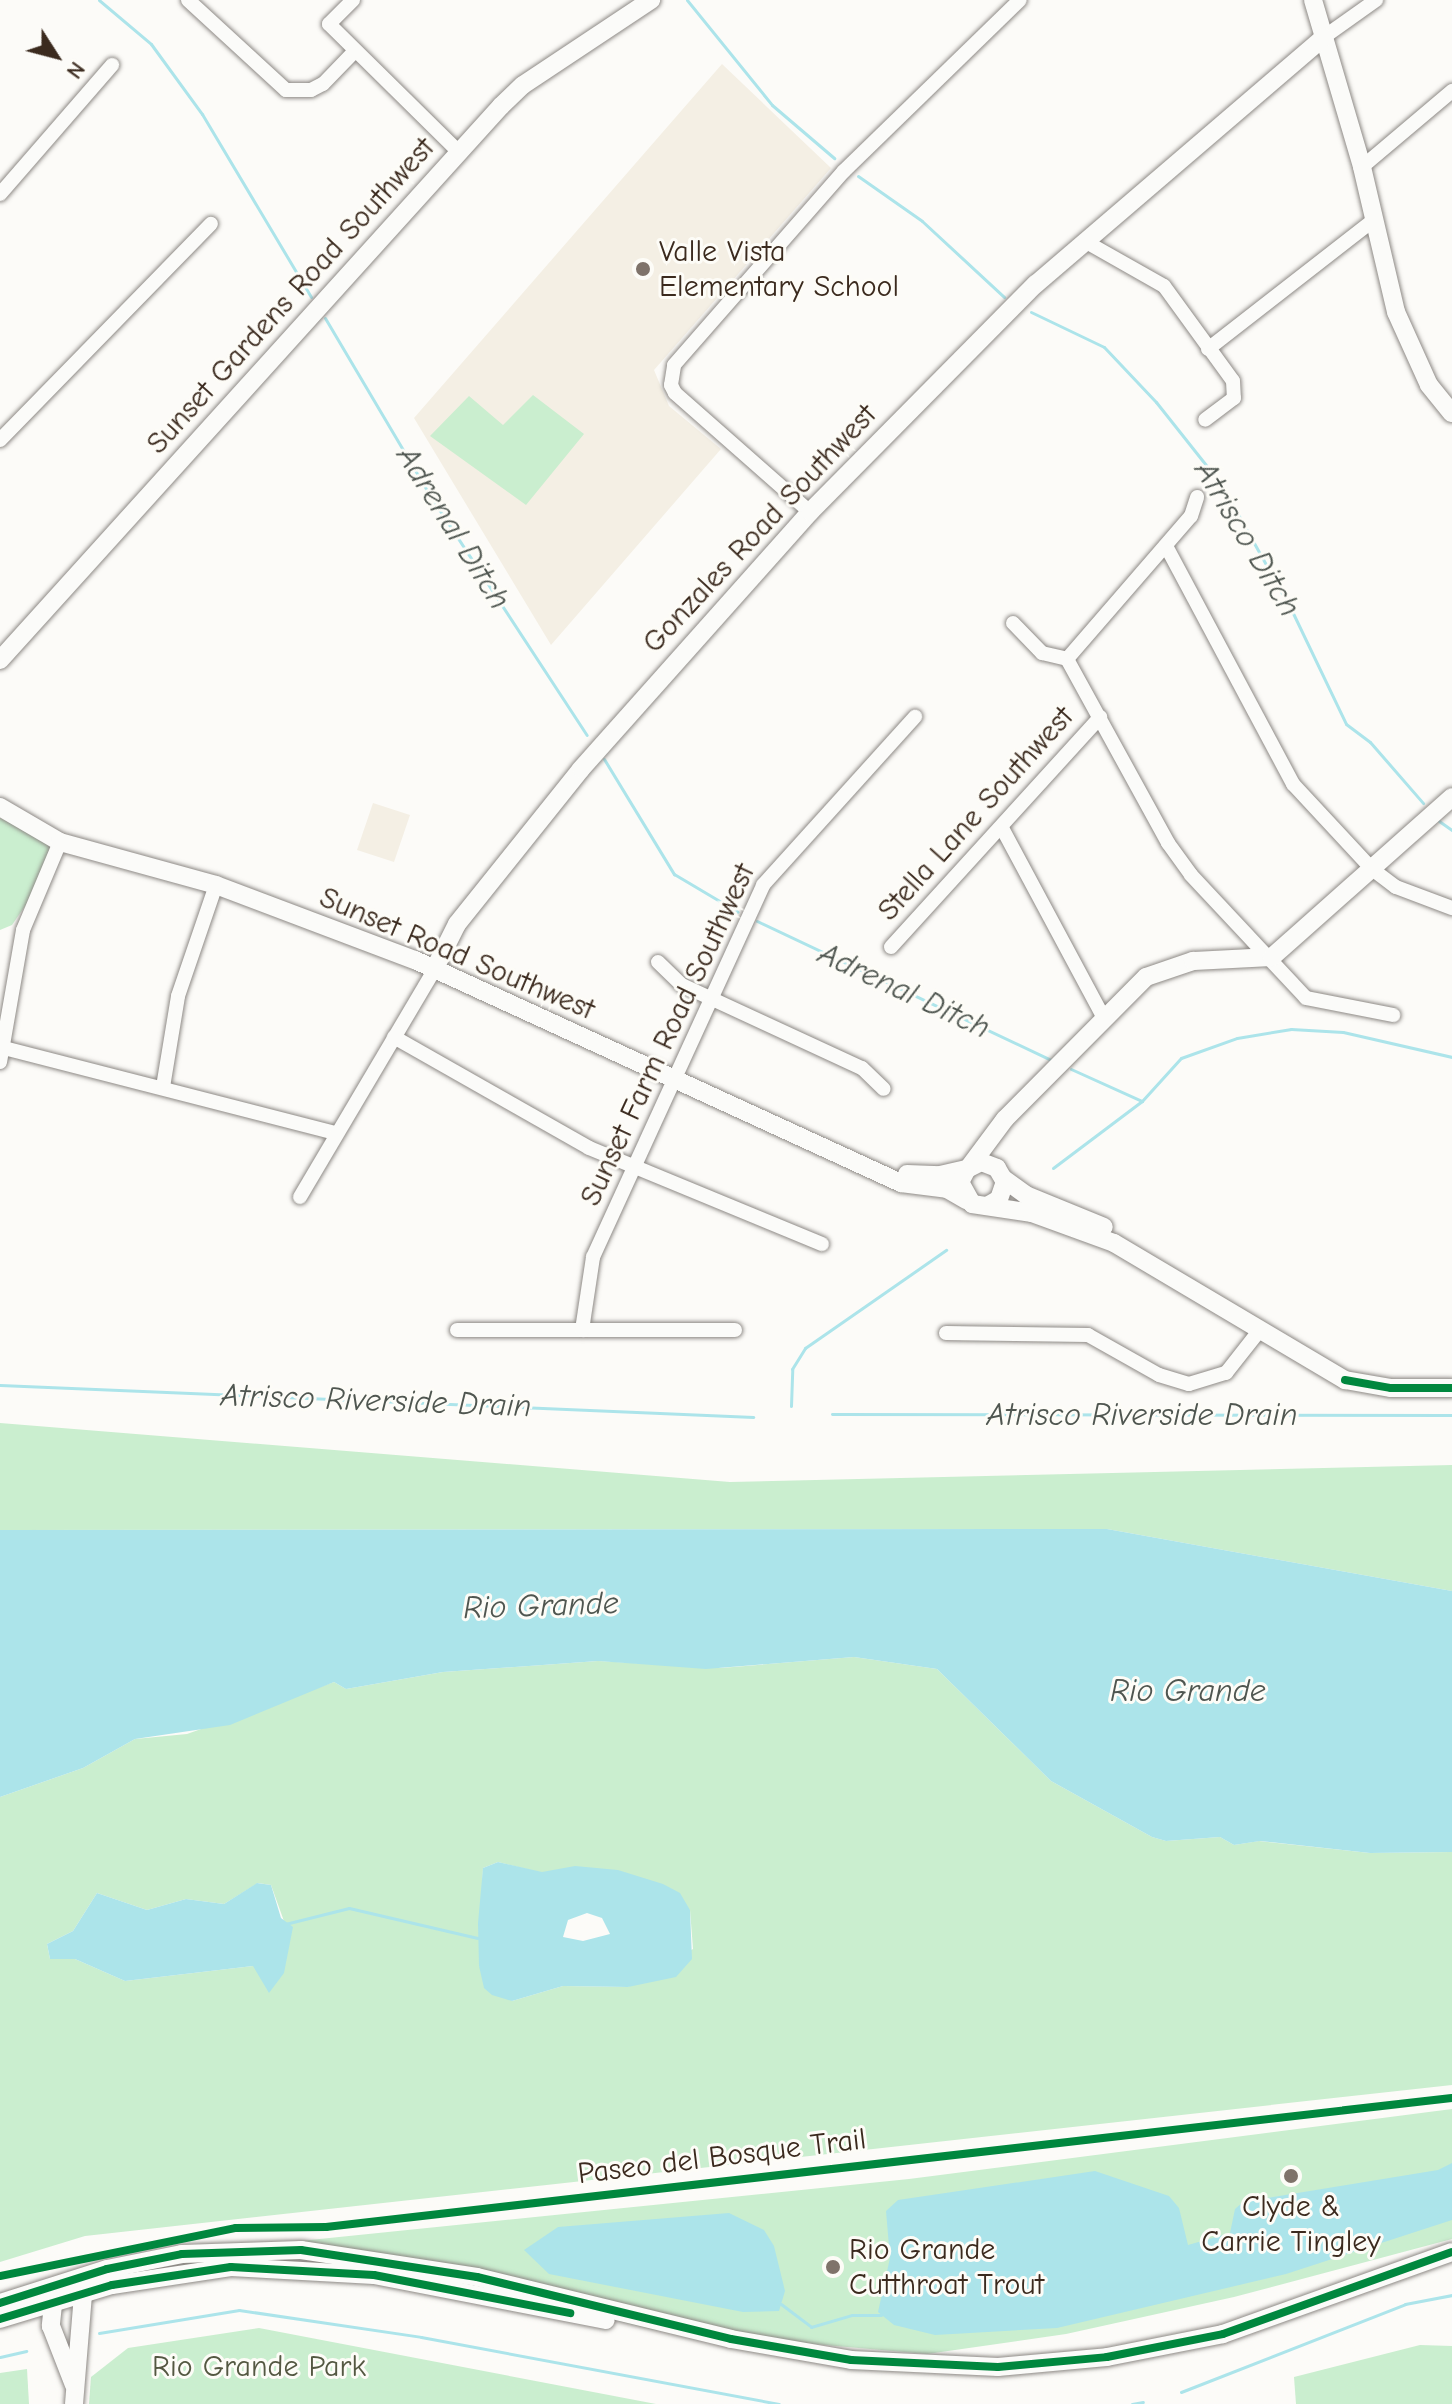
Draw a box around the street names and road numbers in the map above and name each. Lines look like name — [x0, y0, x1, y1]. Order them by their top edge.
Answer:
street label: Sunset Gardens Road Southwest — [139, 130, 443, 462]
street label: Gonzales Road Southwest — [635, 397, 885, 661]
street label: Stella Lane Southwest — [870, 700, 1082, 928]
street label: Sunset Farm Road Southwest — [573, 858, 763, 1212]
street label: Sunset Road Southwest — [314, 880, 600, 1028]
street label: Paseo del Bosque Trail — [576, 2121, 868, 2193]

